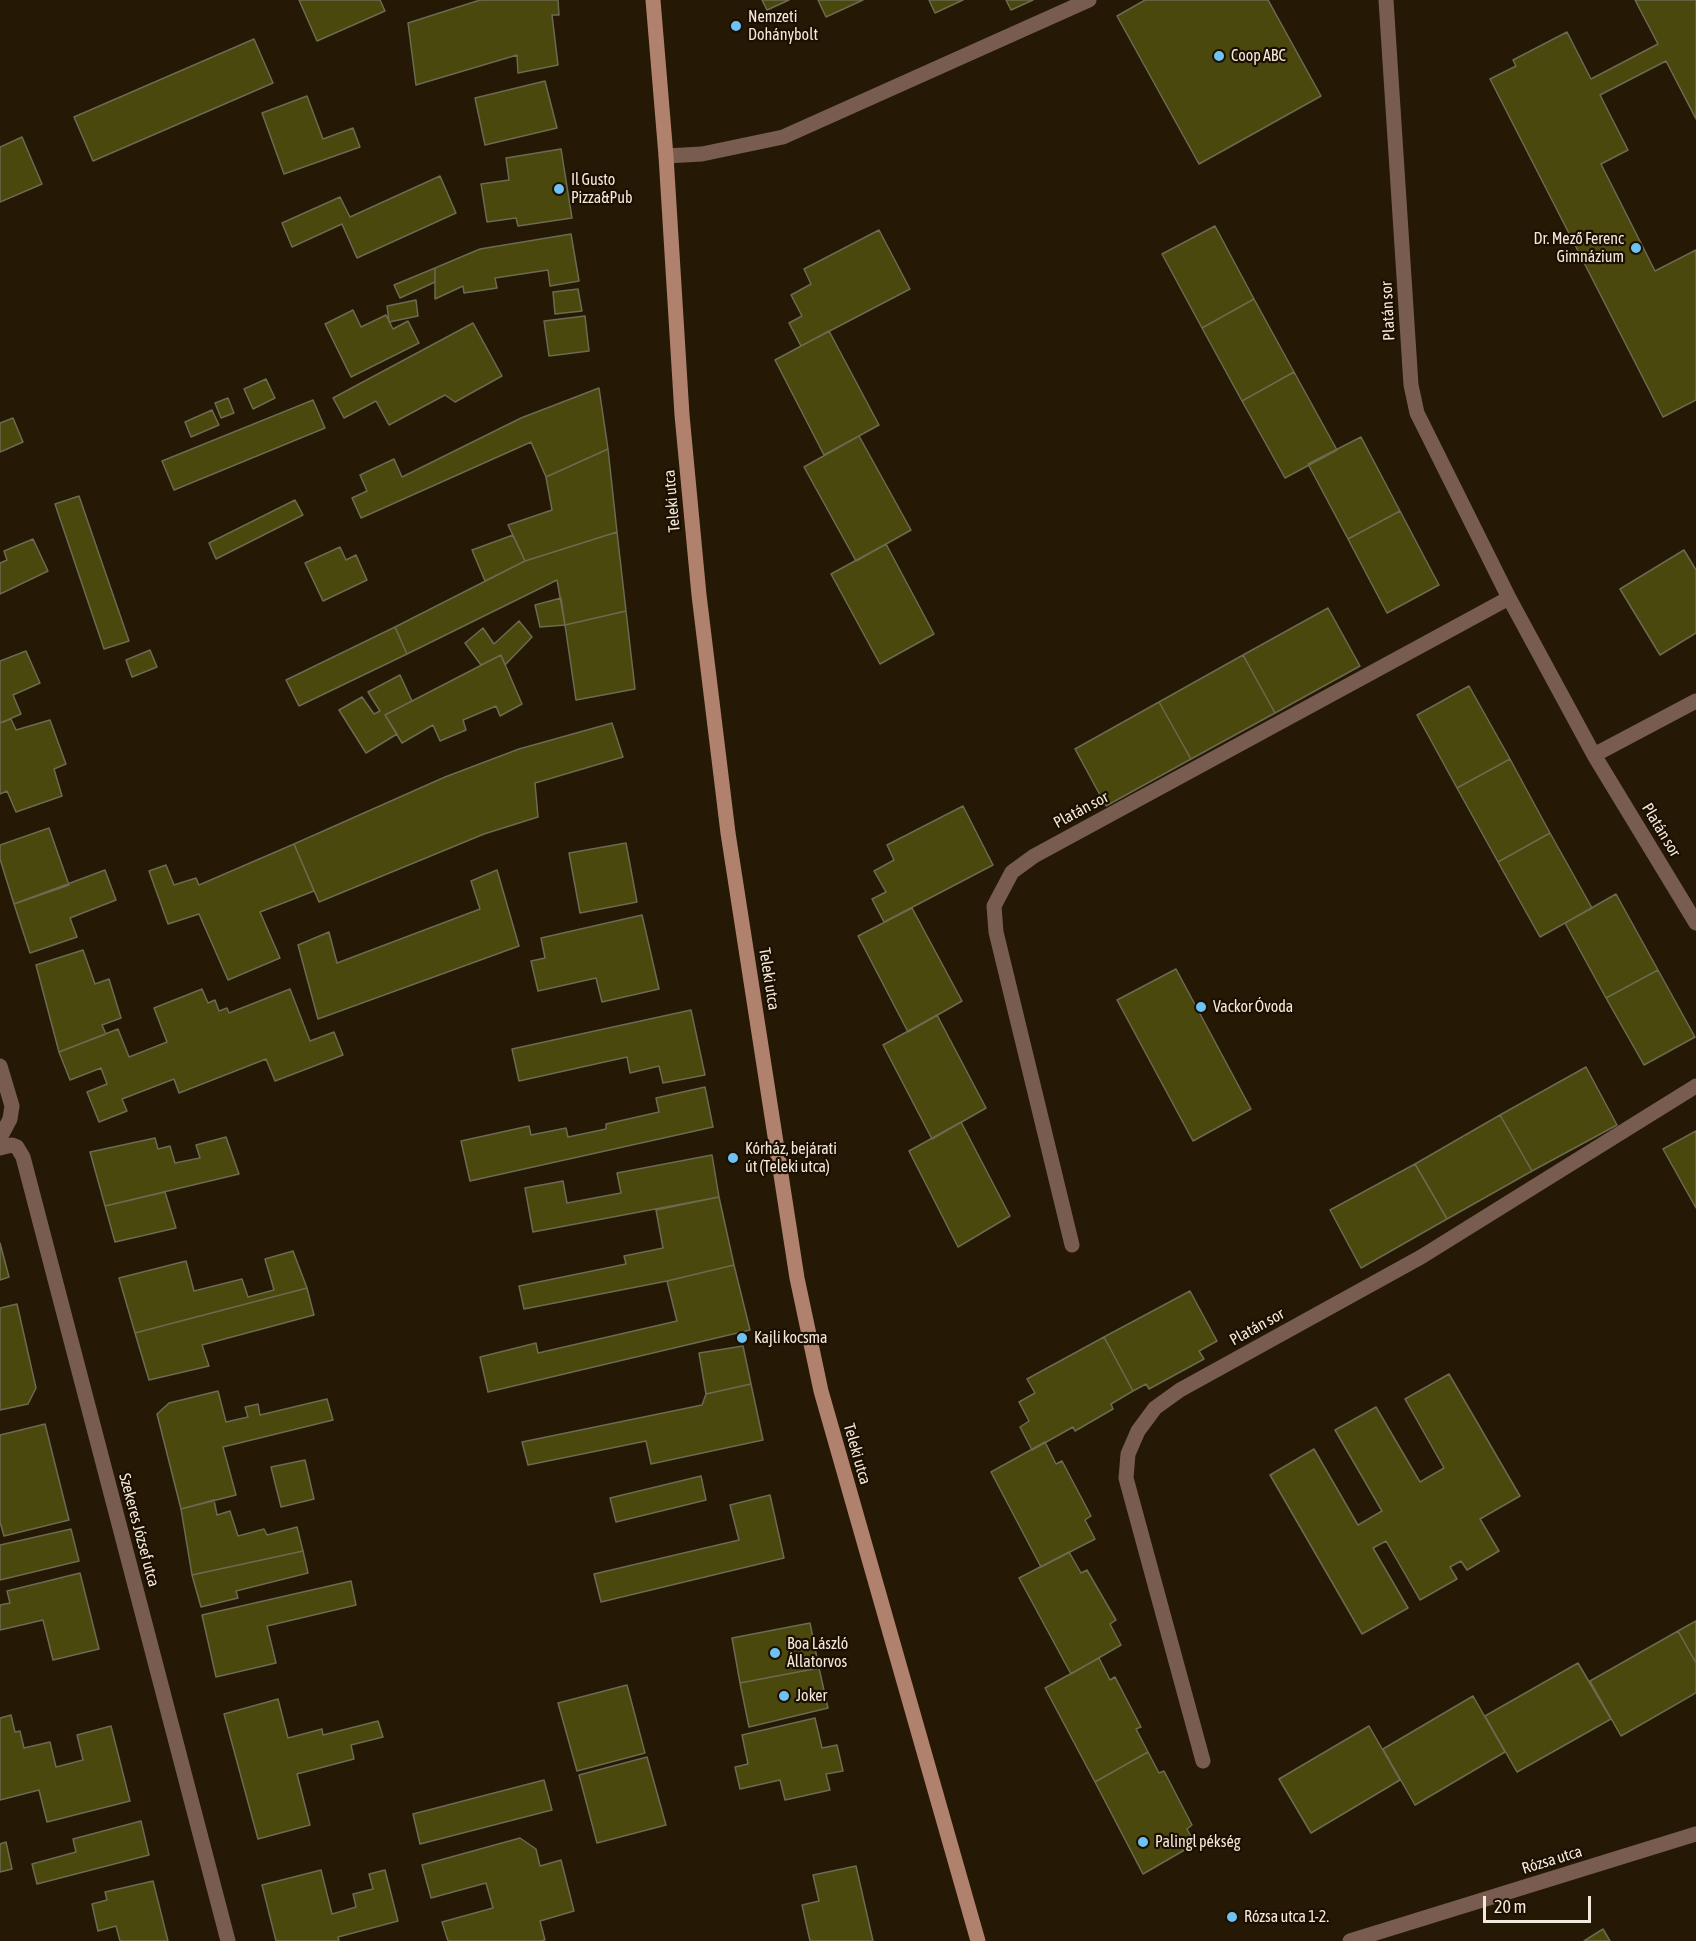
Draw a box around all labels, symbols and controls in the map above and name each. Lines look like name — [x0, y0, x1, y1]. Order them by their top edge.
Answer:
place label: Nemzeti Dohánybolt — [748, 7, 818, 45]
marker: Nemzeti Dohánybolt — [729, 19, 743, 33]
place label: Coop ABC — [1231, 46, 1286, 66]
marker: Coop ABC — [1212, 49, 1226, 63]
place label: Il Gusto Pizza&Pub — [571, 170, 633, 208]
marker: Il Gusto Pizza&Pub — [552, 182, 566, 196]
place label: Dr. Mező Ferenc Gimnázium — [1534, 229, 1624, 267]
marker: Dr. Mező Ferenc Gimnázium — [1629, 241, 1643, 255]
street label: Platán sor — [1377, 281, 1399, 341]
street label: Teleki utca — [660, 469, 684, 533]
street label: Platán sor — [1050, 788, 1112, 832]
street label: Platán sor — [1637, 800, 1685, 860]
street label: Teleki utca — [755, 947, 783, 1011]
place label: Vackor Óvoda — [1213, 997, 1293, 1017]
marker: Vackor Óvoda — [1194, 1000, 1208, 1014]
place label: Kórház, bejárati út (Teleki utca) — [745, 1139, 837, 1177]
marker: Kórház, bejárati út (Teleki utca) — [726, 1151, 740, 1165]
street label: Platán sor — [1226, 1304, 1288, 1350]
place label: Kajli kocsma — [754, 1328, 828, 1348]
marker: Kajli kocsma — [735, 1331, 749, 1345]
street label: Teleki utca — [839, 1421, 875, 1487]
street label: Szekeres József utca — [115, 1471, 163, 1589]
place label: Boa László Állatorvos — [787, 1634, 848, 1672]
marker: Boa László Állatorvos — [768, 1646, 782, 1660]
place label: Joker — [796, 1686, 827, 1706]
marker: Joker — [777, 1689, 791, 1703]
place label: Palingl pékség — [1155, 1832, 1241, 1852]
marker: Palingl pékség — [1136, 1835, 1150, 1849]
street label: Rózsa utca — [1520, 1842, 1584, 1878]
scale bar — [1486, 1884, 1594, 1922]
text: 20 m — [1494, 1896, 1526, 1917]
place label: Rózsa utca 1-2. — [1244, 1907, 1329, 1927]
marker: Rózsa utca 1-2. — [1225, 1910, 1239, 1924]

